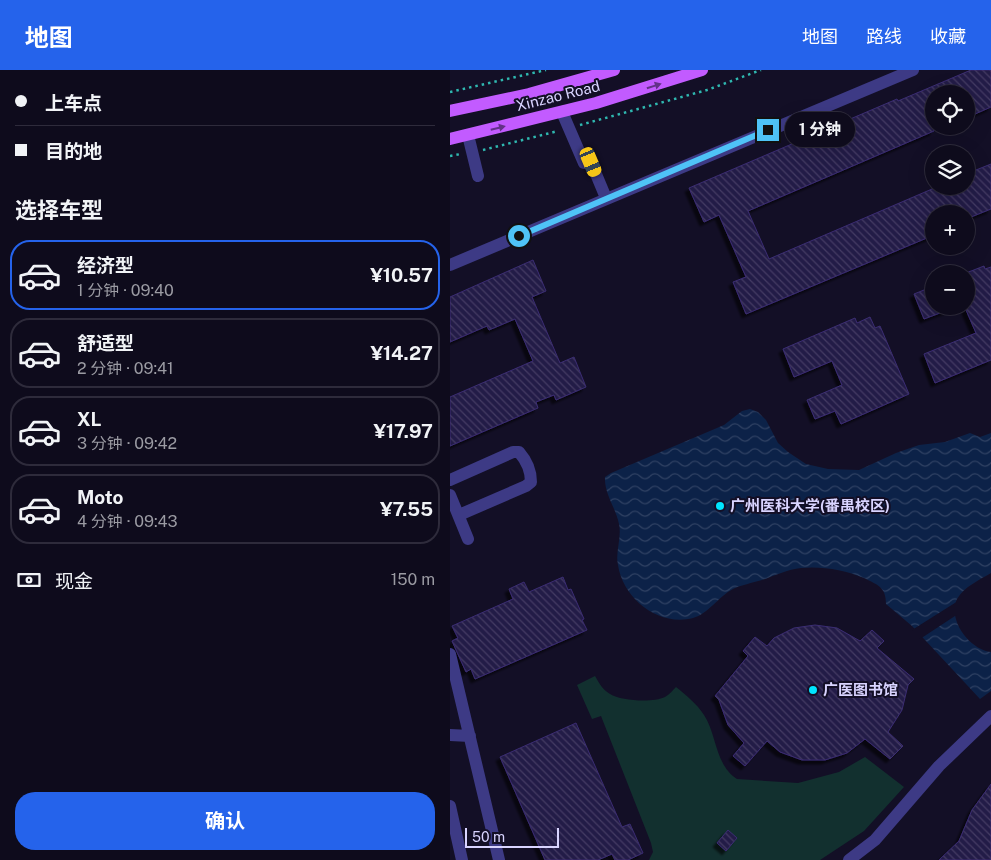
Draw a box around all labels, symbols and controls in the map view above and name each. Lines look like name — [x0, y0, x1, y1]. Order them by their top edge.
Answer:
text: 地图 — [25, 23, 73, 51]
text: 地图 — [802, 26, 838, 47]
text: 路线 — [866, 26, 902, 47]
text: 收藏 — [930, 26, 966, 47]
street label: Xinzao Road — [514, 77, 602, 114]
one-way arrow — [647, 81, 662, 89]
map controls — [925, 85, 975, 315]
button: locate — [925, 85, 975, 135]
text: 上车点 — [45, 92, 102, 114]
callout: 1 分钟 — [786, 112, 856, 148]
route end — [757, 119, 779, 141]
text: 1 分钟 — [799, 120, 841, 139]
one-way arrow — [490, 124, 505, 132]
text: 目的地 — [45, 140, 102, 162]
car — [578, 145, 603, 179]
button: layers — [925, 145, 975, 195]
text: 选择车型 — [15, 197, 103, 223]
button: + — [925, 205, 975, 255]
route start — [508, 225, 530, 247]
icon: car — [17, 253, 62, 298]
text: 经济型 — [77, 254, 134, 276]
text: ¥10.57 — [370, 264, 433, 286]
button: − — [925, 265, 975, 315]
text: 1 分钟 · 09:40 — [77, 281, 174, 300]
icon: car — [17, 331, 62, 376]
text: 舒适型 — [77, 332, 134, 354]
text: ¥14.27 — [370, 342, 433, 364]
text: 2 分钟 · 09:41 — [77, 359, 174, 378]
text: XL — [77, 408, 102, 430]
icon: car — [17, 409, 62, 454]
text: ¥17.97 — [373, 420, 433, 442]
text: 3 分钟 · 09:42 — [77, 434, 177, 453]
text: Moto — [77, 486, 123, 508]
icon: car — [17, 487, 62, 532]
place label: 广州医科大学(番禺校区) — [730, 497, 890, 514]
text: ¥7.55 — [380, 498, 433, 520]
marker: 广州医科大学(番禺校区) — [714, 500, 726, 512]
text: 4 分钟 · 09:43 — [77, 512, 178, 531]
icon: cash — [15, 566, 43, 594]
text: 现金 — [55, 570, 93, 592]
text: 150 m — [391, 570, 435, 589]
place label: 广医图书馆 — [823, 681, 898, 698]
marker: 广医图书馆 — [807, 684, 819, 696]
button: 确认 — [15, 792, 435, 850]
scale bar — [465, 825, 559, 848]
text: 50 m — [472, 829, 505, 845]

